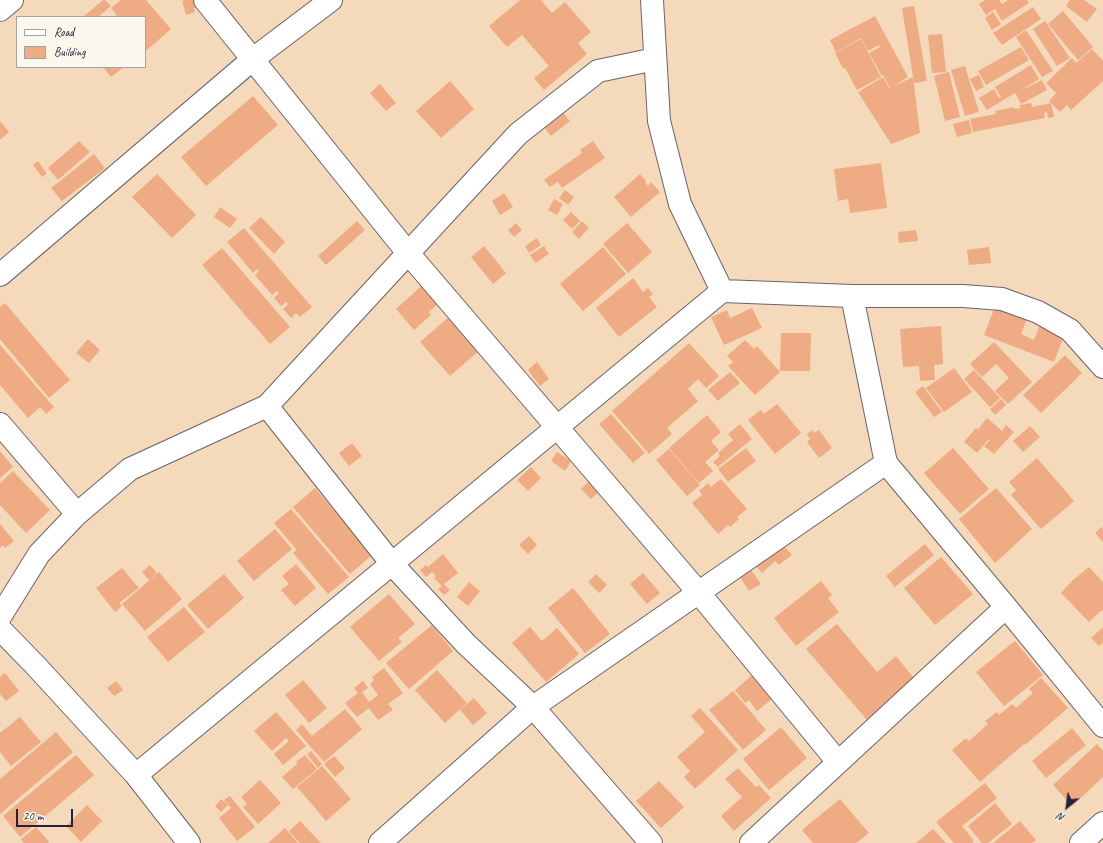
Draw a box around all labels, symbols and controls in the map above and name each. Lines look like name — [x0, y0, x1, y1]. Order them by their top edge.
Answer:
legend — [16, 16, 146, 68]
text: Road — [54, 24, 74, 40]
text: Building — [54, 44, 86, 60]
north arrow — [1047, 787, 1087, 827]
scale bar — [18, 801, 75, 827]
text: 20 m — [23, 808, 43, 824]
text: N — [1055, 810, 1068, 825]

